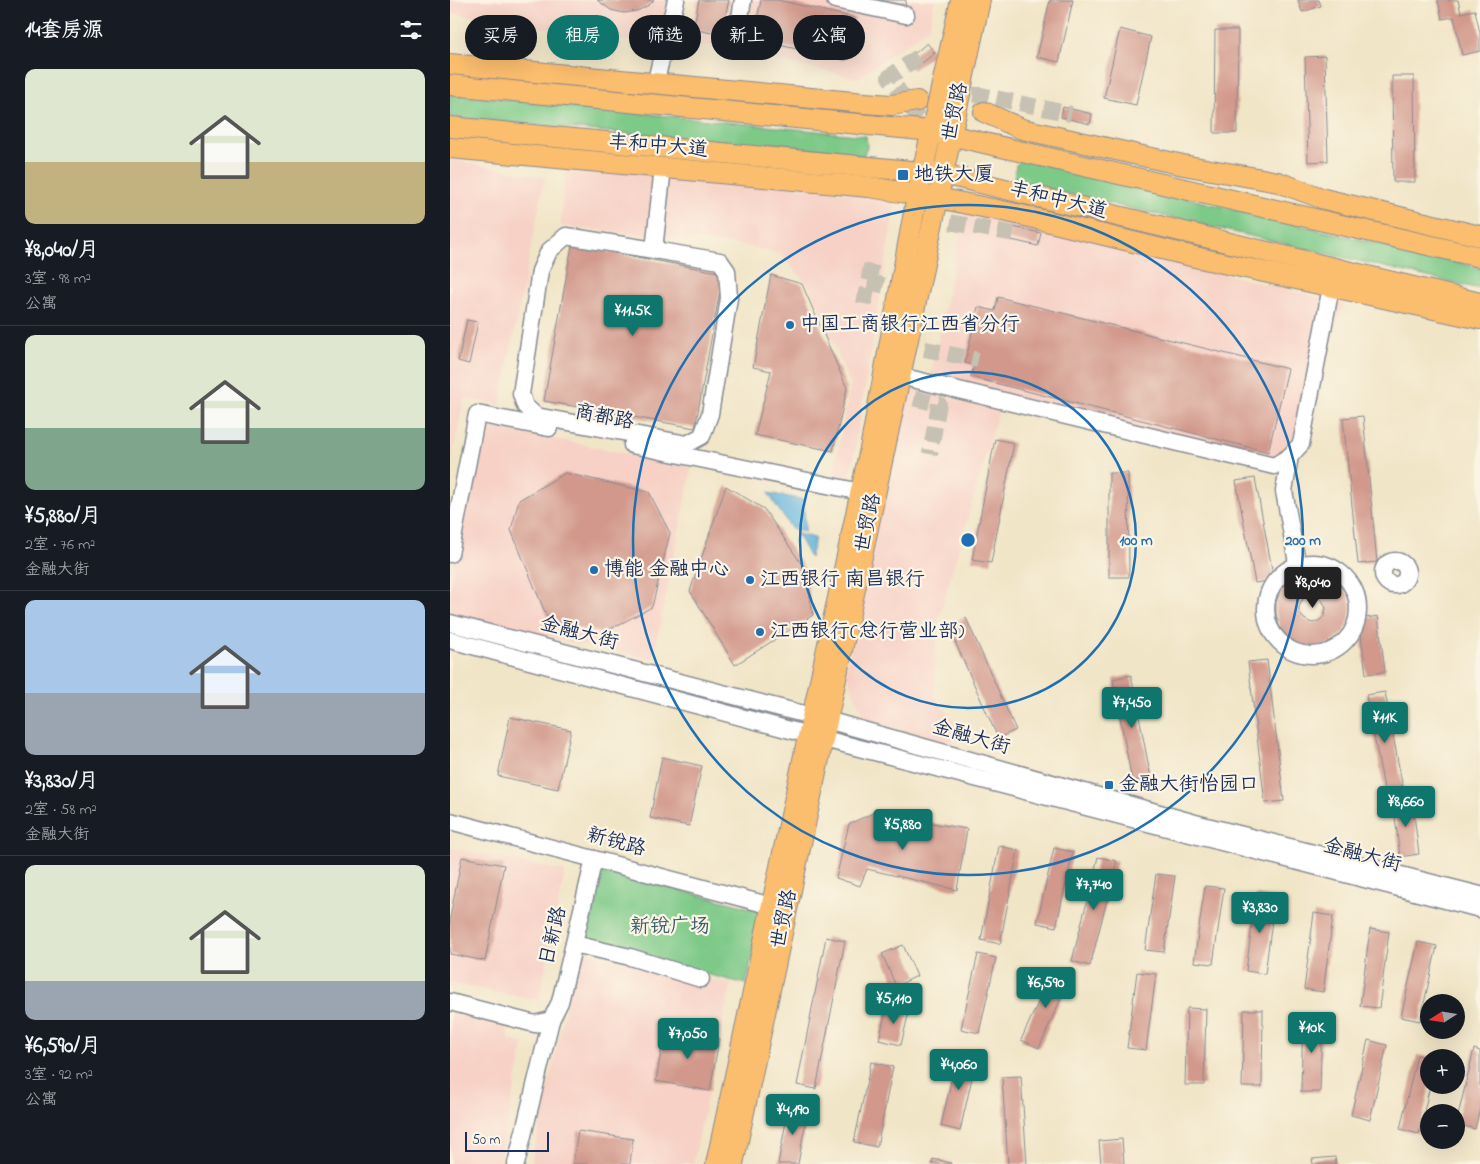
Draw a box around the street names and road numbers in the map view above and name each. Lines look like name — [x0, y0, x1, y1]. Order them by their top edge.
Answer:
street label: 世贸路 — [936, 79, 977, 144]
street label: 丰和中大道 — [607, 128, 709, 166]
street label: 丰和中大道 — [1006, 175, 1110, 227]
street label: 商都路 — [572, 398, 637, 438]
street label: 世贸路 — [849, 490, 890, 555]
street label: 金融大街 — [537, 610, 621, 658]
street label: 金融大街 — [929, 713, 1013, 763]
street label: 新锐路 — [583, 821, 650, 865]
street label: 金融大街 — [1320, 832, 1404, 880]
street label: 世贸路 — [765, 886, 806, 951]
street label: 日新路 — [533, 903, 575, 968]

